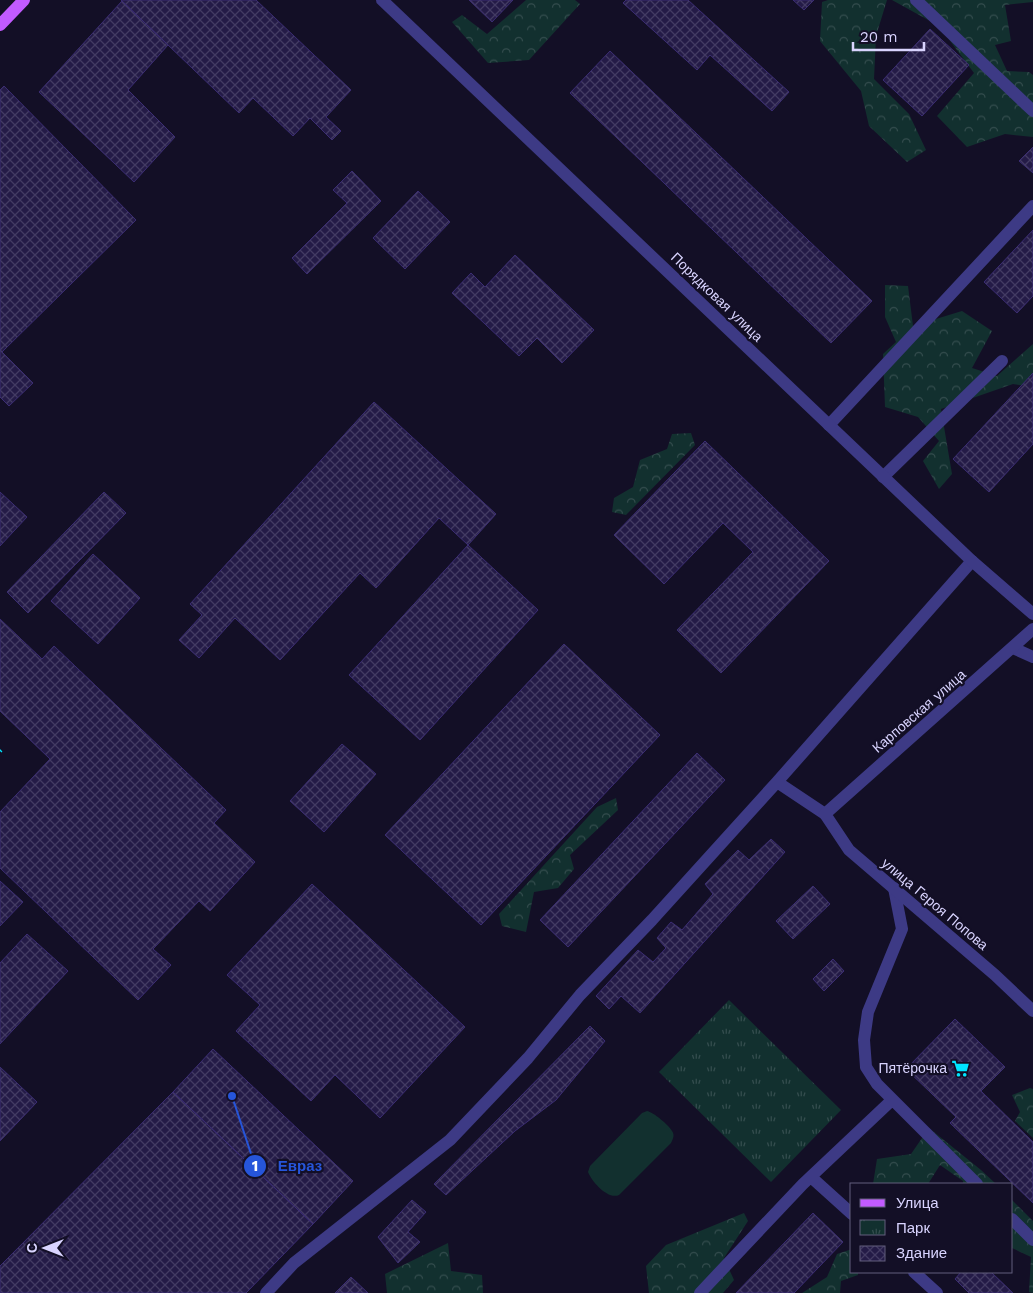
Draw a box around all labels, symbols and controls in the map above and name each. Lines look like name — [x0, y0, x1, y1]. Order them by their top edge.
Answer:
scale bar — [853, 20, 924, 52]
text: 20 m — [860, 28, 898, 46]
street label: Порядковая улица — [668, 249, 766, 345]
street label: Карповская улица — [869, 666, 969, 756]
street label: улица Героя Попова — [879, 855, 992, 953]
supermarket icon: Пятёрочка — [951, 1058, 971, 1078]
place label: Пятёрочка — [878, 1060, 947, 1076]
callout: Евраз — [243, 1151, 332, 1181]
text: 1 — [252, 1157, 258, 1175]
text: Евраз — [278, 1157, 322, 1175]
legend — [850, 1183, 1013, 1273]
text: Улица — [896, 1194, 939, 1212]
text: Парк — [896, 1219, 930, 1237]
north arrow — [20, 1223, 70, 1273]
text: С — [24, 1243, 40, 1253]
text: Здание — [896, 1244, 947, 1262]

